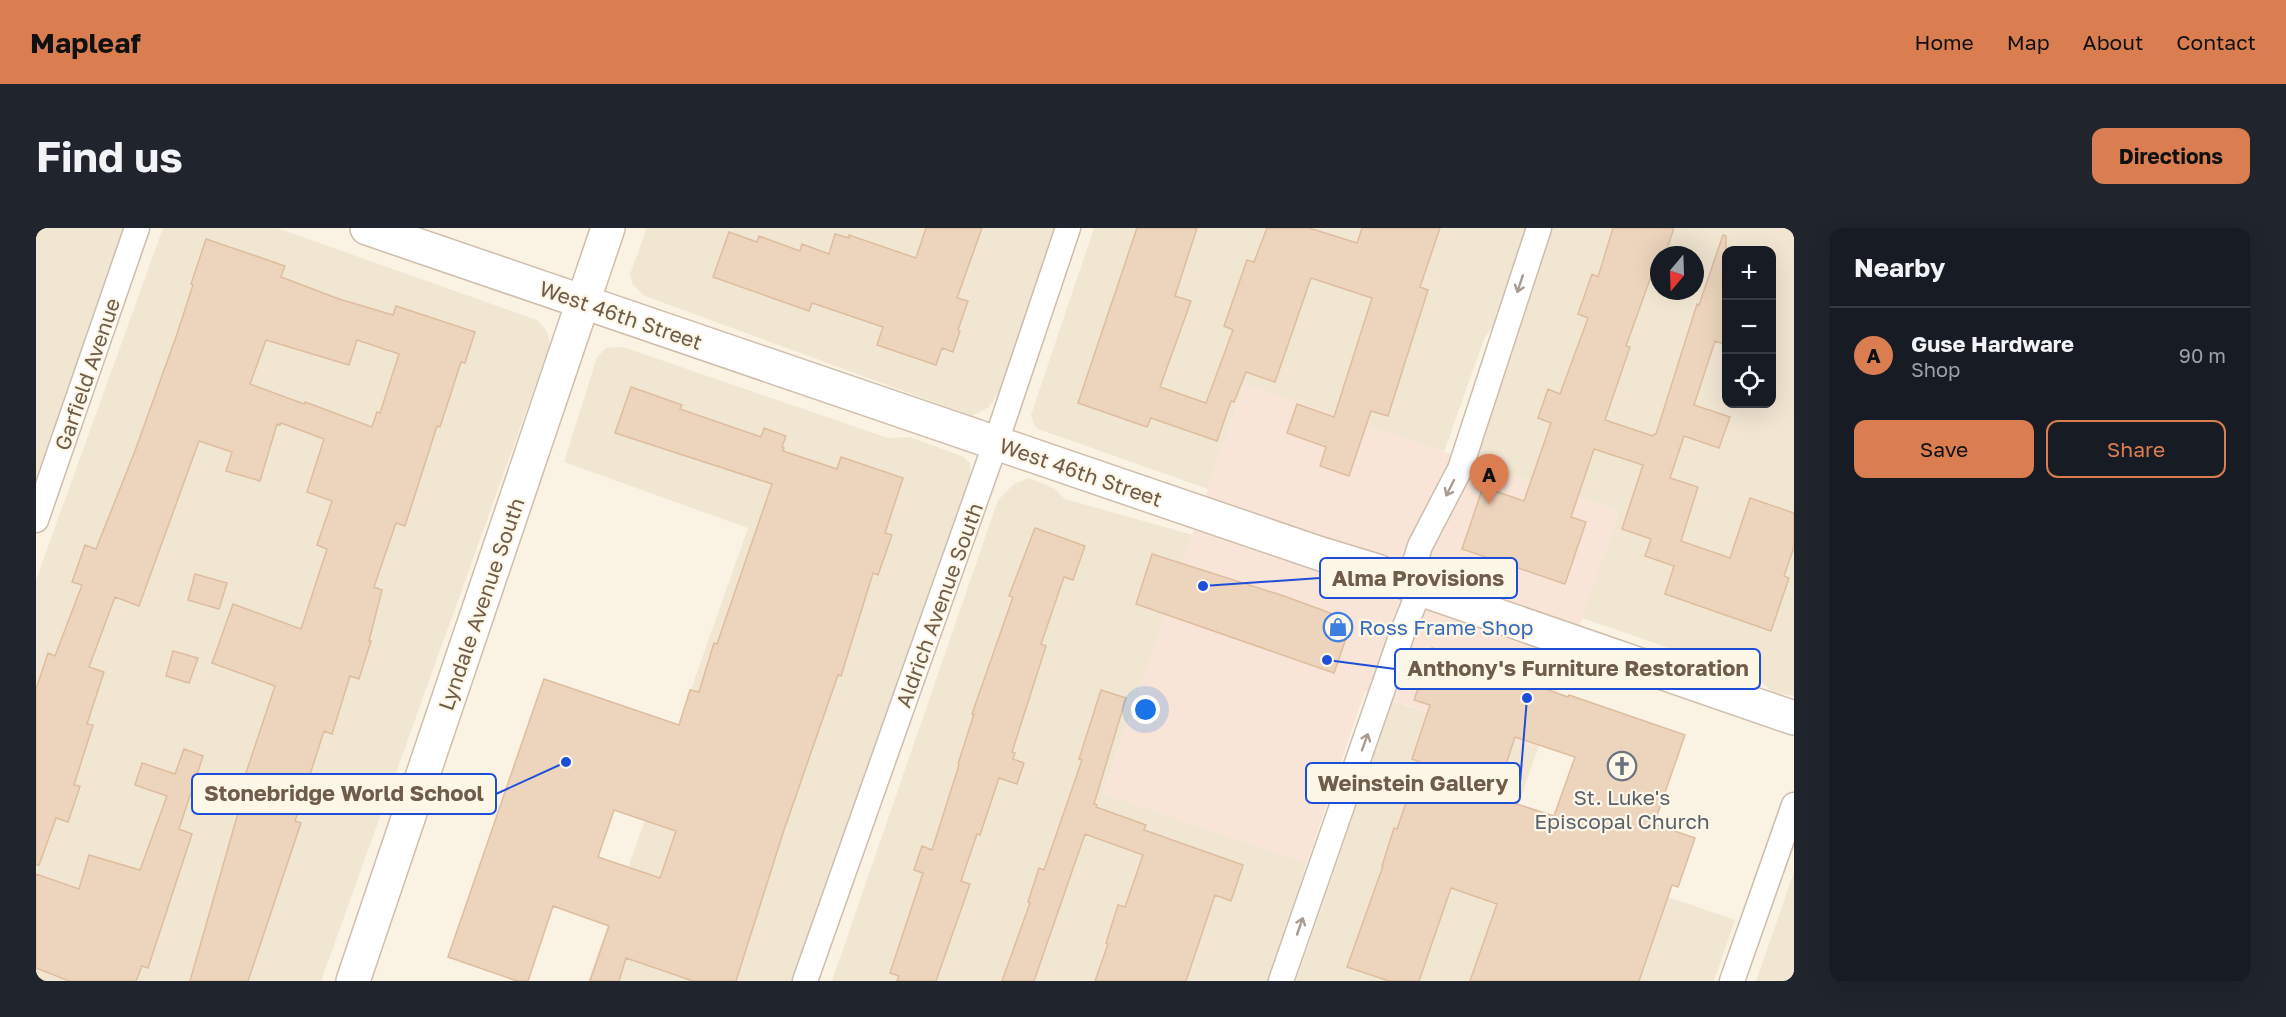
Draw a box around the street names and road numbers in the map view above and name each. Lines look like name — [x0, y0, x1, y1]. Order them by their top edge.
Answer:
street label: West 46th Street — [536, 275, 706, 355]
street label: Garfield Avenue — [49, 294, 125, 454]
street label: West 46th Street — [996, 432, 1166, 512]
street label: Lyndale Avenue South — [432, 494, 530, 714]
street label: Aldrich Avenue South — [890, 499, 988, 711]

